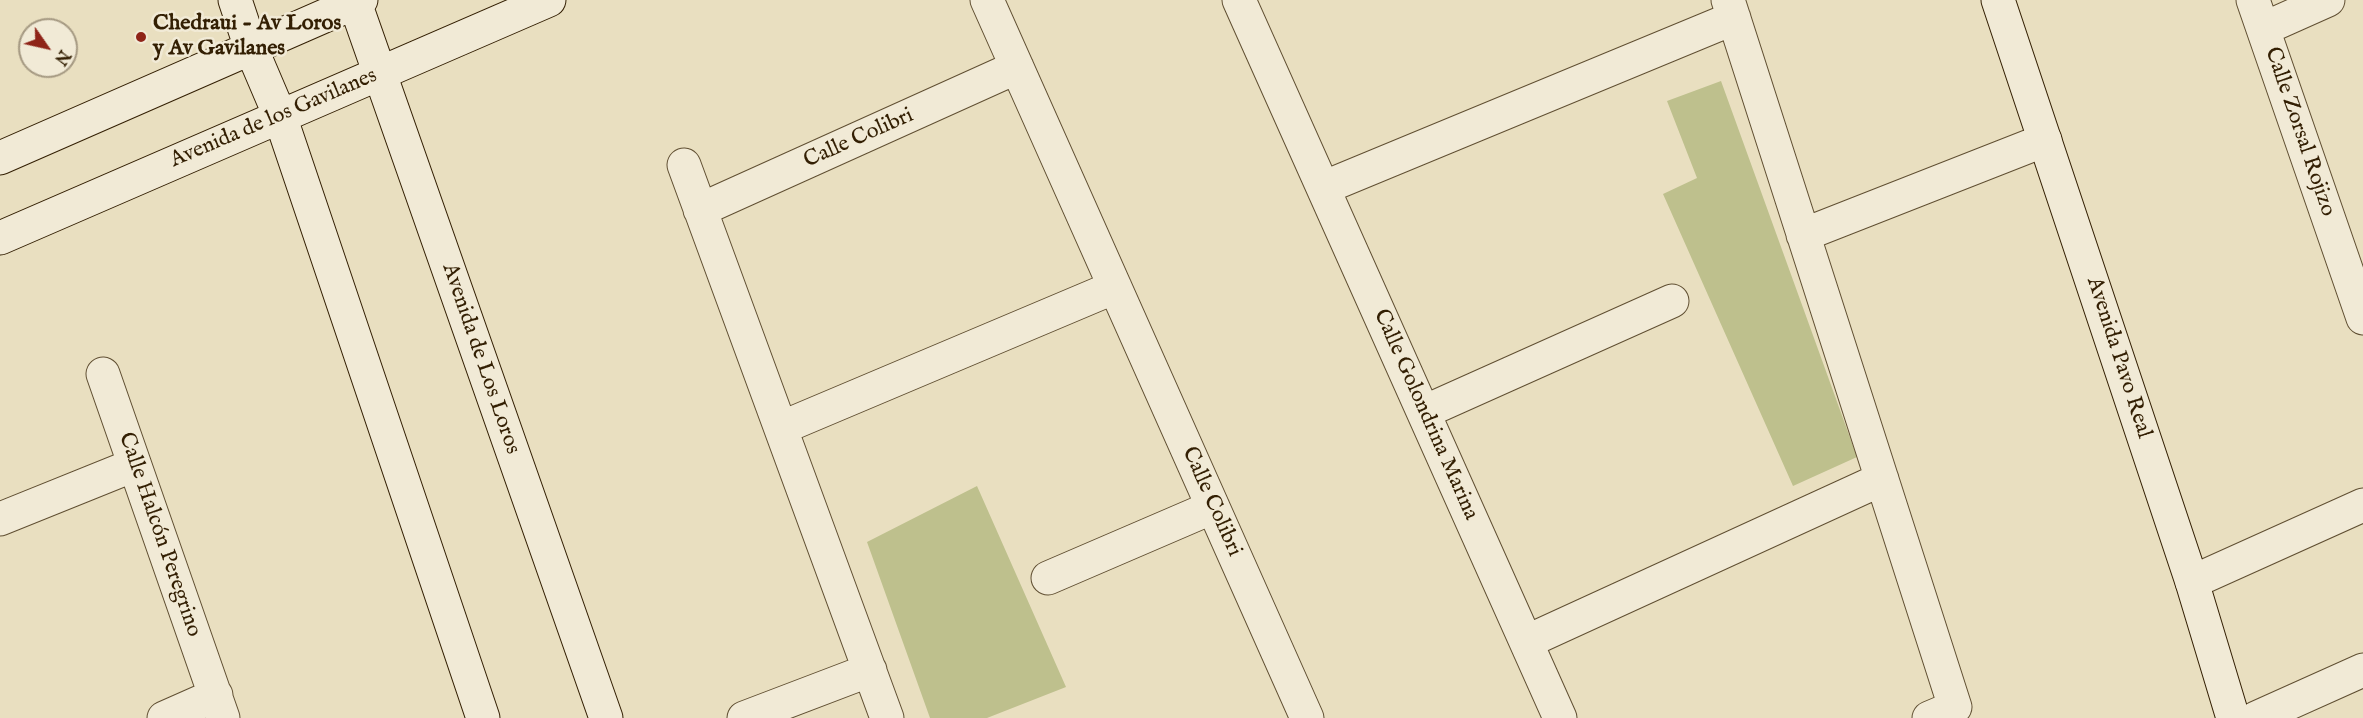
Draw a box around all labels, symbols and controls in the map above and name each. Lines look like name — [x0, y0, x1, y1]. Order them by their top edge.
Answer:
place label: Chedraui - Av Loros y Av Gavilanes — [153, 11, 341, 62]
north arrow — [18, 18, 78, 78]
marker: Chedraui - Av Loros y Av Gavilanes — [134, 30, 148, 44]
street label: Calle Zorsal Rojizo — [2258, 44, 2340, 220]
text: N — [49, 46, 73, 68]
street label: Avenida de los Gavilanes — [167, 63, 381, 175]
street label: Calle Colibri — [800, 103, 918, 175]
street label: Avenida de Los Loros — [435, 260, 525, 458]
street label: Avenida Pavo Real — [2079, 274, 2157, 442]
street label: Calle Golondrina Marina — [1367, 306, 1483, 524]
street label: Calle Halcón Peregrino — [112, 429, 206, 641]
street label: Calle Colibri — [1175, 443, 1247, 561]

